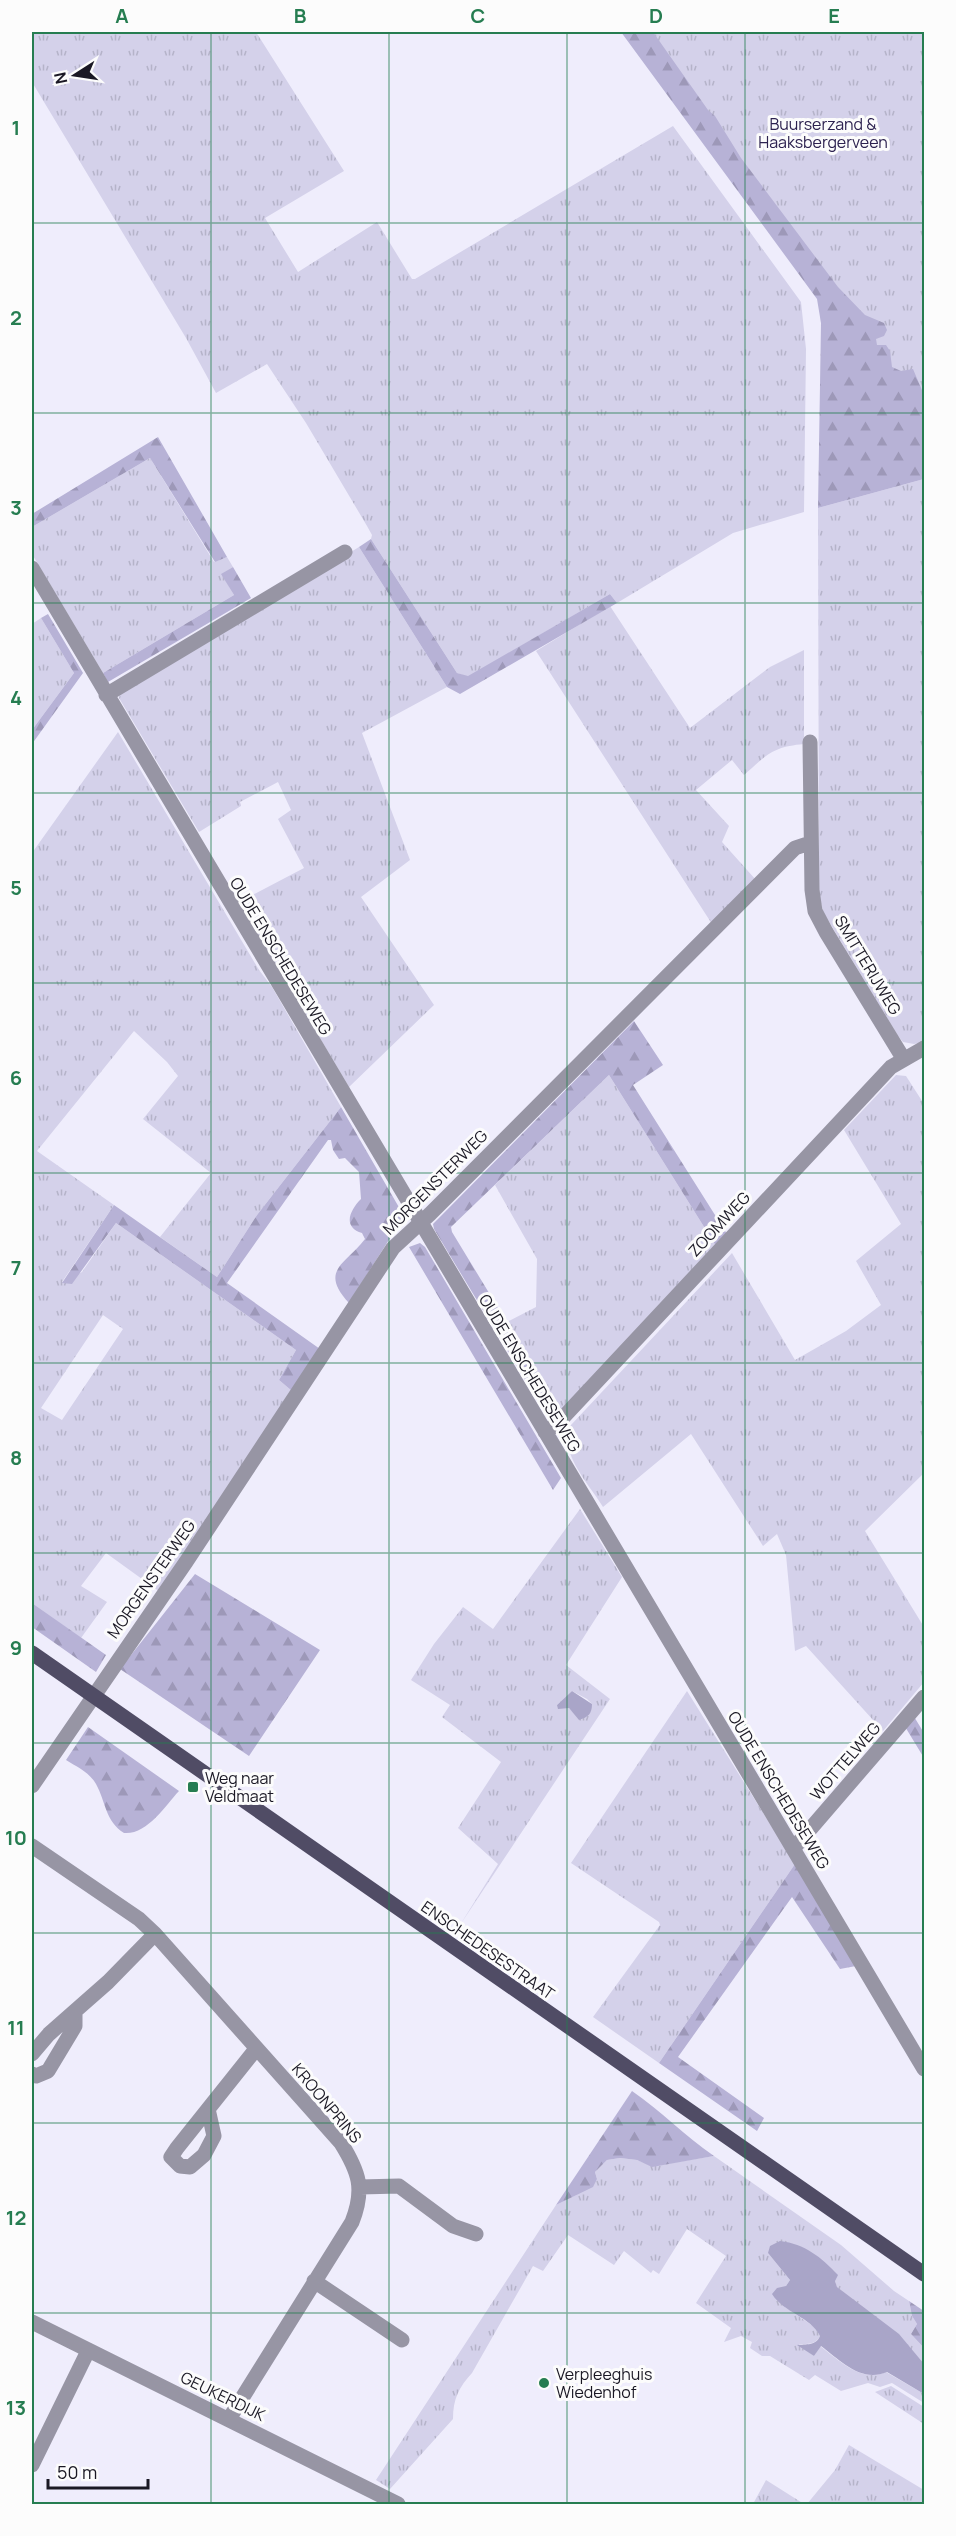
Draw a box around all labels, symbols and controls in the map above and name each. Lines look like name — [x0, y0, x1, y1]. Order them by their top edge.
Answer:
text: A — [115, 2, 129, 29]
text: B — [294, 2, 307, 29]
text: C — [471, 2, 485, 29]
text: D — [649, 2, 663, 29]
text: E — [828, 2, 840, 29]
north arrow — [45, 45, 105, 105]
text: N — [48, 70, 72, 86]
park label: Buurserzand & Haaksbergerveen — [758, 113, 888, 153]
text: 1 — [12, 114, 20, 141]
text: 2 — [10, 304, 22, 331]
text: 3 — [10, 494, 22, 521]
text: 4 — [10, 684, 22, 711]
street label: OUDE ENSCHEDESEWEG — [225, 873, 337, 1039]
text: 5 — [10, 874, 22, 901]
street label: SMITTERIJWEG — [830, 911, 906, 1019]
text: 6 — [10, 1064, 22, 1091]
street label: MORGENSTERWEG — [378, 1125, 492, 1239]
street label: ZOOMWEG — [683, 1187, 755, 1261]
text: 7 — [11, 1254, 21, 1281]
street label: OUDE ENSCHEDESEWEG — [474, 1290, 586, 1456]
text: 8 — [10, 1444, 22, 1471]
street label: MORGENSTERWEG — [102, 1515, 200, 1643]
text: 9 — [10, 1634, 22, 1661]
street label: OUDE ENSCHEDESEWEG — [723, 1707, 835, 1873]
street label: WOTTELWEG — [805, 1717, 885, 1805]
place label: Weg naar Veldmaat — [205, 1767, 274, 1807]
marker: Weg naar Veldmaat — [186, 1780, 200, 1794]
text: 10 — [5, 1824, 27, 1851]
street label: ENSCHEDESESTRAAT — [417, 1896, 560, 2005]
text: 11 — [7, 2014, 25, 2041]
street label: KROONPRINS — [287, 2058, 367, 2148]
text: 12 — [6, 2204, 26, 2231]
place label: Verpleeghuis Wiedenhof — [556, 2363, 652, 2403]
street label: GEUKERDIJK — [177, 2366, 269, 2426]
marker: Verpleeghuis Wiedenhof — [537, 2376, 551, 2390]
text: 13 — [6, 2394, 26, 2421]
scale bar — [48, 2452, 148, 2490]
text: 50 m — [57, 2460, 97, 2484]

